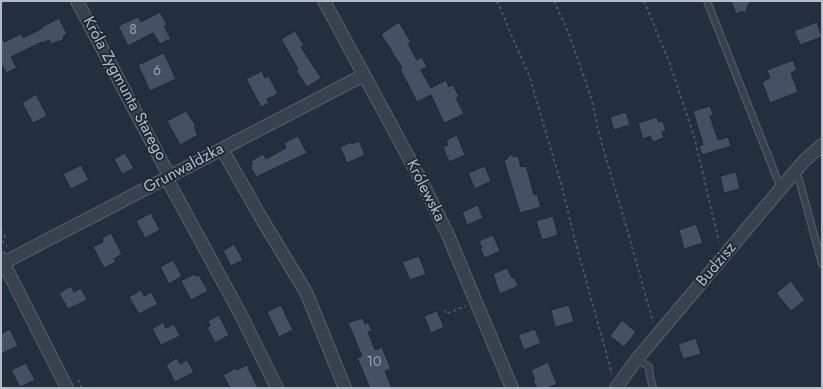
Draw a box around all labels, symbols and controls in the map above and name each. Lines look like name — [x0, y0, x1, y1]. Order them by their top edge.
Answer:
street label: Króla Zygmunta Starego — [78, 14, 170, 164]
house number: 8 — [129, 23, 137, 39]
house number: 6 — [153, 64, 161, 80]
street label: Grunwaldzka — [141, 140, 227, 198]
street label: Królewska — [401, 157, 449, 225]
street label: Budzisz — [693, 239, 741, 291]
house number: 10 — [367, 355, 381, 371]

